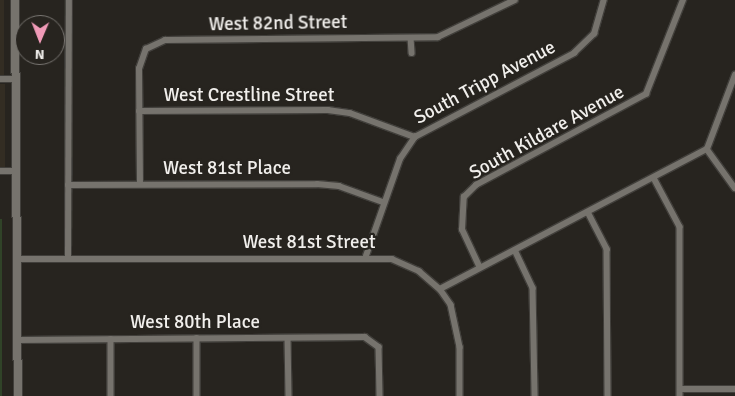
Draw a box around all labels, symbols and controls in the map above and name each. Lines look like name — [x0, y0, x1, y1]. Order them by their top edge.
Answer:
street label: West 82nd Street — [208, 11, 348, 37]
north arrow — [15, 15, 65, 65]
street label: South Tripp Avenue — [410, 36, 560, 130]
text: N — [35, 46, 45, 63]
street label: South Kildare Avenue — [466, 81, 628, 185]
street label: West Crestline Street — [164, 85, 334, 107]
street label: West 81st Place — [163, 158, 291, 180]
street label: West 81st Street — [242, 232, 376, 254]
street label: West 80th Place — [130, 312, 260, 334]

